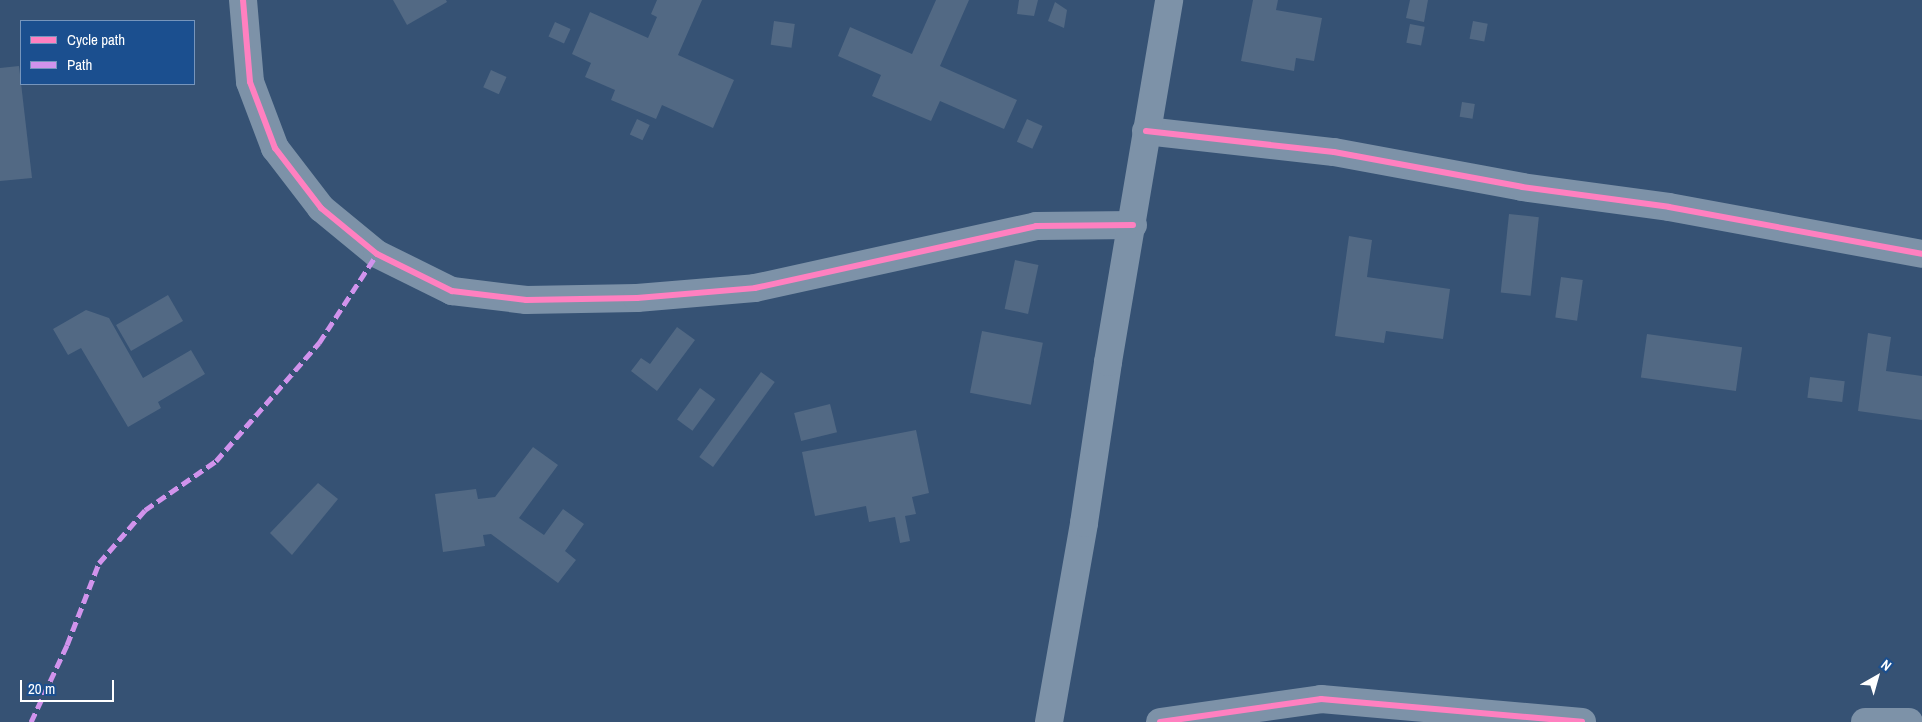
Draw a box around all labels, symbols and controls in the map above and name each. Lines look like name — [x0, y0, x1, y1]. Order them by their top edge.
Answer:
legend — [20, 20, 195, 85]
text: Cycle path — [67, 29, 125, 50]
text: Path — [67, 54, 92, 75]
north arrow — [1852, 652, 1902, 702]
text: N — [1877, 656, 1895, 675]
scale bar — [22, 670, 116, 702]
text: 20 m — [28, 678, 55, 699]

